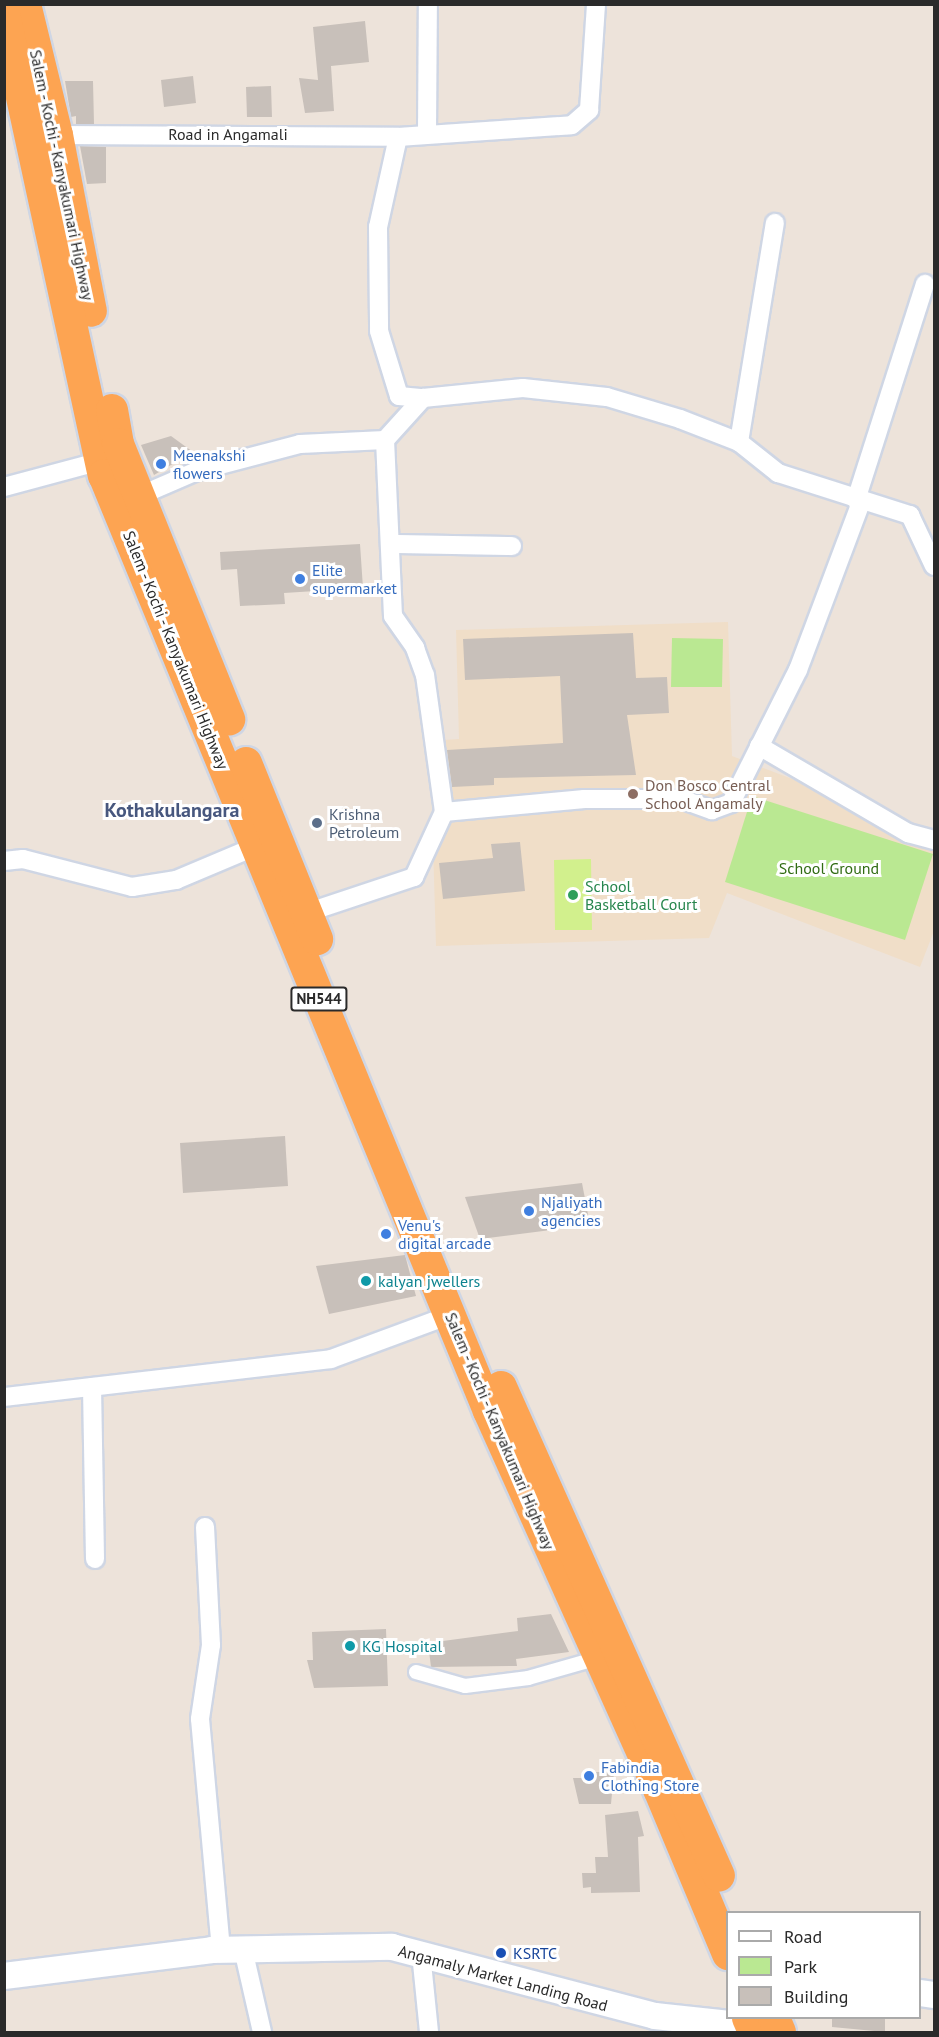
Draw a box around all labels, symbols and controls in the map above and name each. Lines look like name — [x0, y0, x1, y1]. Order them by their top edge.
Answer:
street label: Salem - Kochi - Kanyakumari Highway — [25, 45, 99, 305]
street label: Road in Angamali — [168, 124, 288, 144]
place label: Meenakshi flowers — [173, 445, 246, 483]
marker: Meenakshi flowers — [154, 457, 168, 471]
street label: Salem - Kochi - Kanyakumari Highway — [118, 525, 234, 775]
place label: Elite supermarket — [312, 560, 397, 598]
marker: Elite supermarket — [293, 572, 307, 586]
place label: Don Bosco Central School Angamaly — [645, 775, 770, 813]
marker: Don Bosco Central School Angamaly — [626, 787, 640, 801]
district label: Kothakulangara — [105, 798, 239, 822]
place label: Krishna Petroleum — [329, 804, 399, 842]
marker: Krishna Petroleum — [310, 816, 324, 830]
park label: School Ground — [779, 858, 879, 878]
place label: School Basketball Court — [585, 876, 697, 914]
marker: School Basketball Court — [566, 888, 580, 902]
road number: NH544 — [289, 987, 349, 1011]
place label: Njaliyath agencies — [541, 1192, 603, 1230]
marker: Njaliyath agencies — [522, 1204, 536, 1218]
place label: Venu's digital arcade — [398, 1215, 491, 1253]
marker: Venu's digital arcade — [379, 1227, 393, 1241]
place label: kalyan jwellers — [378, 1271, 480, 1291]
marker: kalyan jwellers — [359, 1274, 373, 1288]
street label: Salem - Kochi - Kanyakumari Highway — [440, 1307, 560, 1555]
place label: KG Hospital — [362, 1636, 442, 1656]
marker: KG Hospital — [343, 1639, 357, 1653]
place label: Fabindia Clothing Store — [601, 1757, 699, 1795]
marker: Fabindia Clothing Store — [582, 1769, 596, 1783]
legend — [726, 1911, 921, 2019]
text: Road — [784, 1925, 822, 1948]
street label: Angamaly Market Landing Road — [396, 1941, 610, 2015]
place label: KSRTC — [513, 1943, 557, 1963]
marker: KSRTC — [494, 1946, 508, 1960]
text: Park — [784, 1955, 817, 1978]
text: Building — [784, 1985, 848, 2008]

